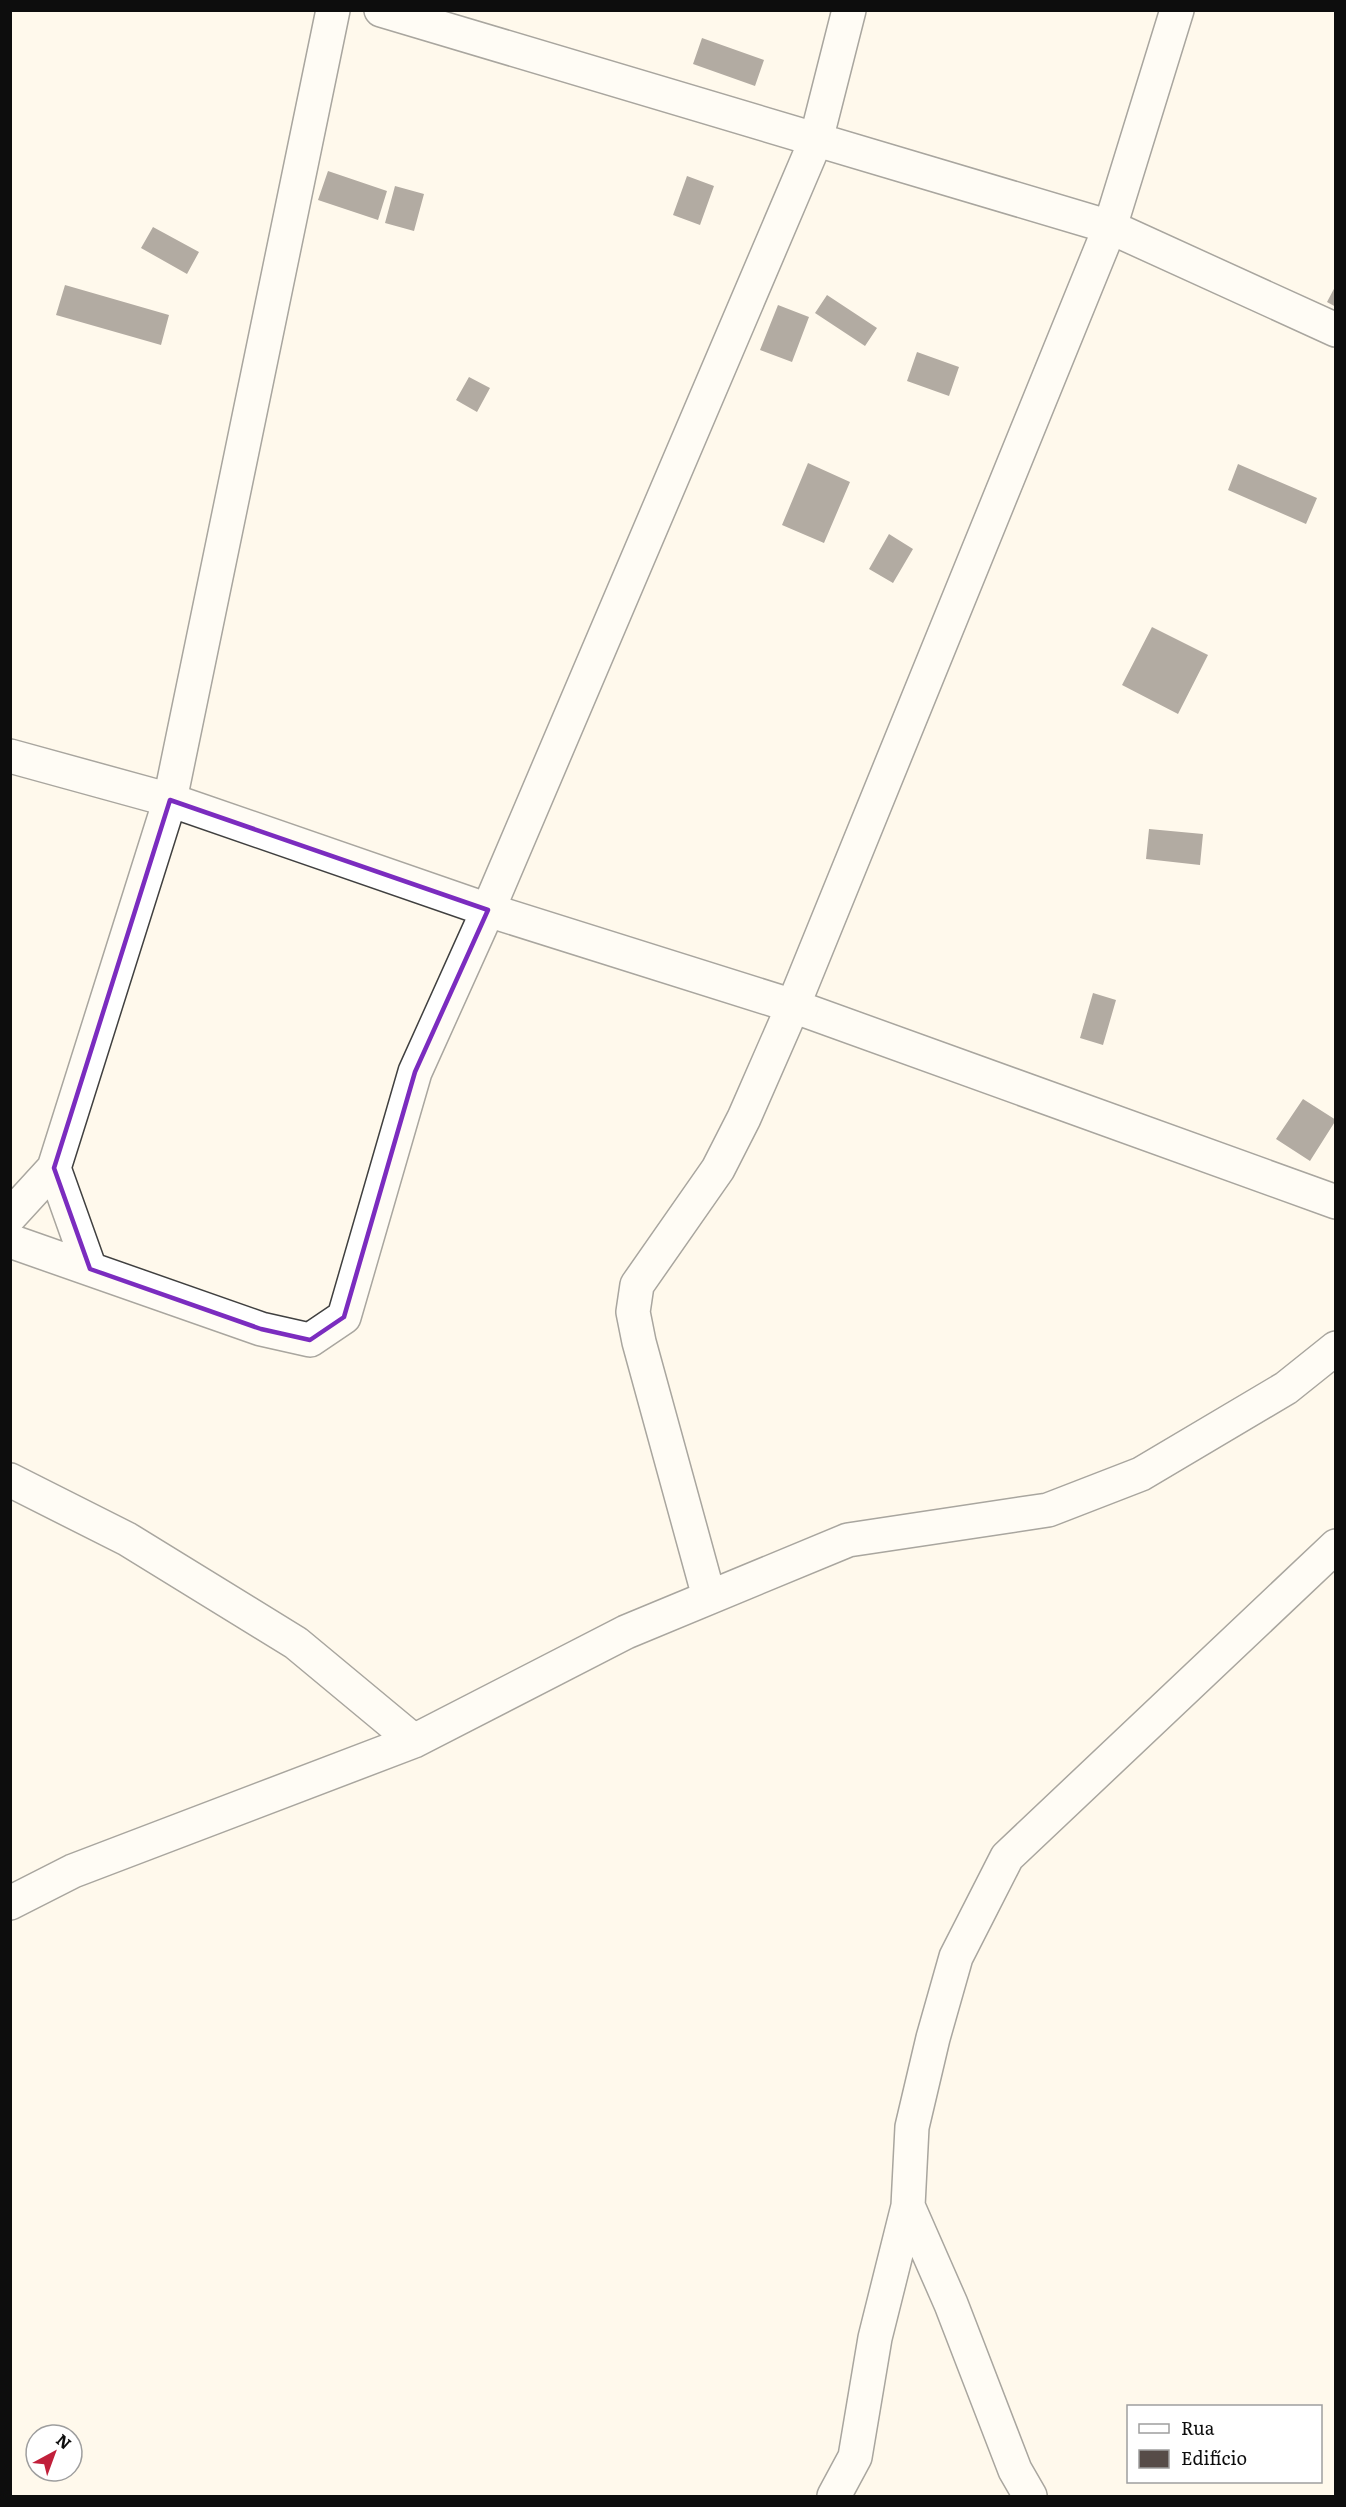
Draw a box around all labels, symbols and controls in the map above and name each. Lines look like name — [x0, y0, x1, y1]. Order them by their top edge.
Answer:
legend — [1127, 2405, 1322, 2483]
text: Rua — [1181, 2414, 1215, 2441]
north arrow — [24, 2423, 84, 2483]
text: N — [52, 2427, 77, 2454]
text: Edifício — [1181, 2444, 1247, 2471]

